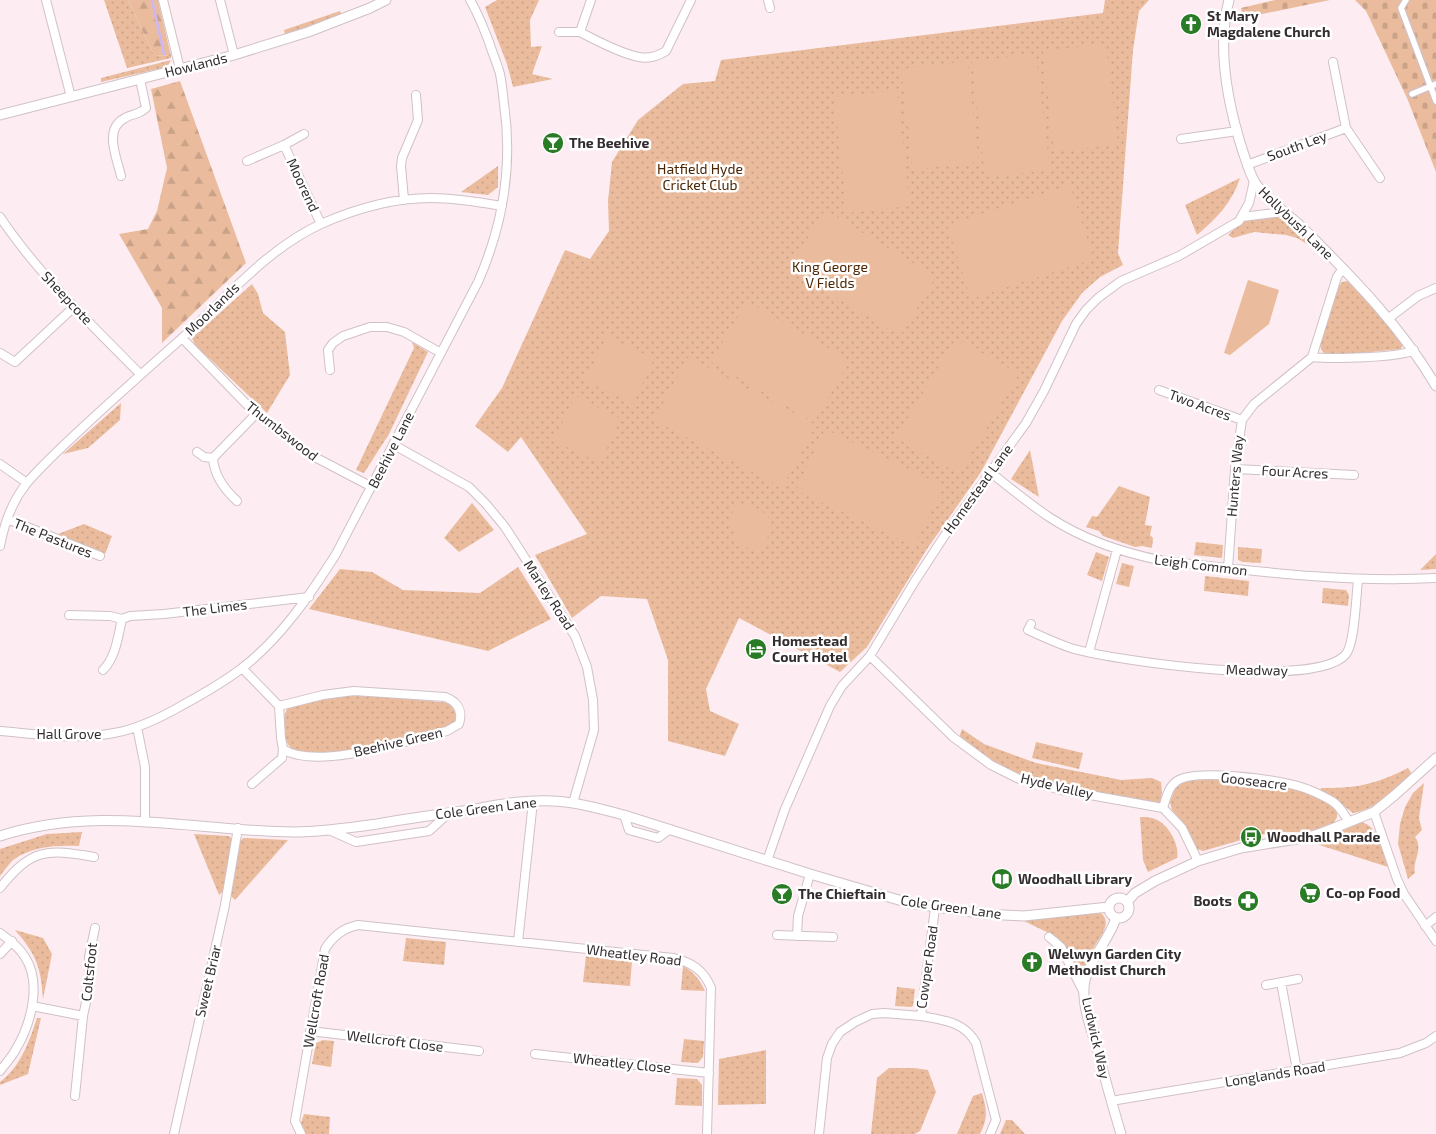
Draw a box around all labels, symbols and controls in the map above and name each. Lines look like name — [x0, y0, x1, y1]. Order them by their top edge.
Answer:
place label: St Mary Magdalene Church — [1207, 7, 1330, 40]
church icon: St Mary Magdalene Church — [1179, 12, 1203, 36]
street label: Howlands — [163, 49, 229, 80]
street label: South Ley — [1265, 127, 1330, 164]
bar icon: The Beehive — [541, 131, 565, 155]
place label: The Beehive — [569, 134, 650, 151]
street label: Moorend — [284, 155, 323, 214]
park label: Hatfield Hyde Cricket Club — [657, 160, 743, 193]
street label: Hollybush Lane — [1255, 183, 1337, 263]
park label: King George V Fields — [792, 258, 868, 291]
street label: Sheepcote — [38, 267, 96, 328]
street label: Moorlands — [181, 279, 242, 339]
street label: Two Acres — [1167, 385, 1234, 424]
street label: Thumbswood — [243, 397, 322, 464]
street label: Beehive Lane — [364, 409, 417, 491]
street label: Hunters Way — [1222, 434, 1247, 518]
street label: Homestead Lane — [939, 441, 1016, 537]
street label: Four Acres — [1261, 461, 1329, 482]
street label: The Pastures — [11, 514, 95, 561]
street label: Leigh Common — [1153, 550, 1249, 579]
street label: Marley Road — [521, 557, 578, 633]
street label: The Limes — [182, 595, 248, 620]
place label: Homestead Court Hotel — [772, 632, 848, 665]
hotel icon: Homestead Court Hotel — [744, 637, 768, 661]
street label: Meadway — [1226, 660, 1289, 679]
street label: Beehive Green — [352, 723, 444, 760]
street label: Hall Grove — [36, 725, 102, 742]
street label: Gooseacre — [1220, 768, 1288, 793]
street label: Hyde Valley — [1019, 769, 1096, 802]
street label: Cole Green Lane — [434, 793, 537, 822]
bus stop icon: Woodhall Parade — [1239, 825, 1263, 849]
place label: Woodhall Parade — [1267, 828, 1380, 845]
library icon: Woodhall Library — [990, 867, 1014, 891]
place label: Woodhall Library — [1018, 870, 1132, 887]
supermarket icon: Co-op Food — [1298, 881, 1322, 905]
bar icon: The Chieftain — [770, 882, 794, 906]
place label: Co-op Food — [1326, 884, 1400, 901]
place label: The Chieftain — [798, 885, 886, 902]
pharmacy icon: Boots — [1236, 889, 1260, 913]
street label: Cole Green Lane — [899, 891, 1003, 922]
place label: Boots — [1193, 892, 1232, 909]
street label: Cowper Road — [912, 924, 941, 1010]
street label: Wheatley Road — [585, 940, 683, 969]
street label: Coltsfoot — [77, 942, 100, 1002]
street label: Sweet Briar — [191, 943, 224, 1019]
place label: Welwyn Garden City Methodist Church — [1048, 945, 1181, 978]
church icon: Welwyn Garden City Methodist Church — [1020, 950, 1044, 974]
street label: Wellcroft Road — [299, 953, 332, 1049]
street label: Ludwick Way — [1079, 995, 1114, 1081]
street label: Wellcroft Close — [346, 1026, 445, 1055]
street label: Wheatley Close — [572, 1049, 672, 1076]
street label: Longlands Road — [1223, 1057, 1326, 1090]

